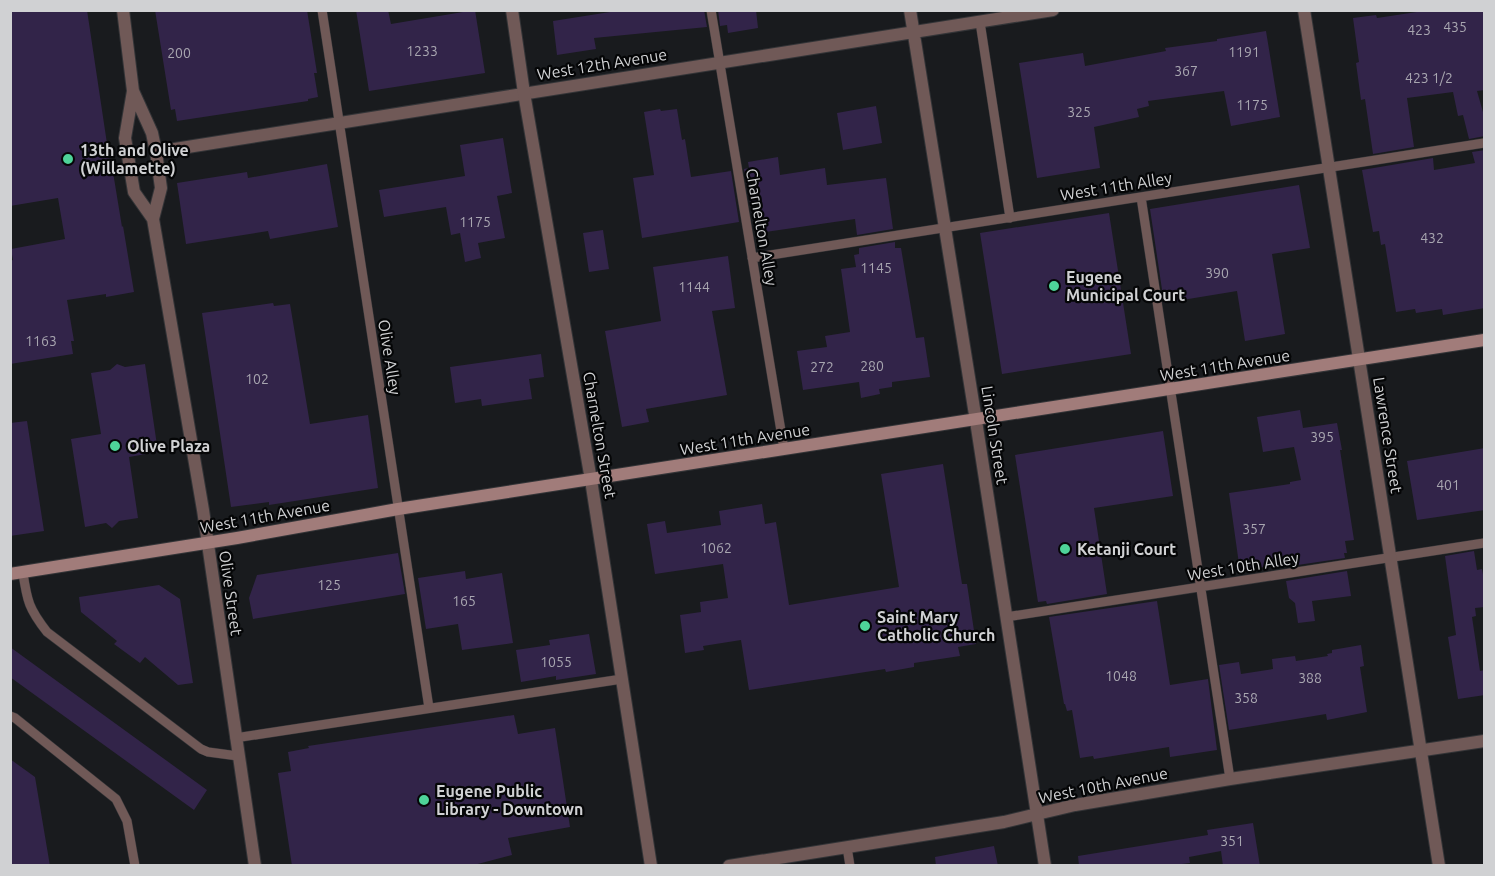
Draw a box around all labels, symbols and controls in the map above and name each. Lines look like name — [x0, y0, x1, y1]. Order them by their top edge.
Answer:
house number: 435 — [1443, 19, 1467, 35]
house number: 423 — [1407, 22, 1431, 38]
house number: 1233 — [406, 43, 438, 59]
house number: 1191 — [1228, 44, 1260, 60]
house number: 200 — [167, 45, 191, 61]
street label: West 12th Avenue — [536, 45, 668, 83]
house number: 367 — [1174, 63, 1198, 79]
house number: 423 1/2 — [1405, 70, 1453, 86]
house number: 1175 — [1236, 97, 1268, 113]
house number: 325 — [1067, 104, 1091, 120]
place label: 13th and Olive (Willamette) — [80, 141, 189, 178]
marker: 13th and Olive (Willamette) — [61, 152, 75, 166]
street label: Charnelton Alley — [743, 167, 781, 288]
street label: West 11th Alley — [1059, 168, 1173, 204]
house number: 1175 — [459, 214, 491, 230]
house number: 432 — [1420, 230, 1444, 246]
house number: 1145 — [860, 260, 892, 276]
house number: 390 — [1205, 265, 1229, 281]
place label: Eugene Municipal Court — [1066, 268, 1185, 304]
house number: 1144 — [678, 279, 710, 295]
marker: Eugene Municipal Court — [1047, 279, 1061, 293]
street label: Olive Alley — [375, 318, 405, 396]
house number: 1163 — [25, 333, 57, 349]
street label: West 11th Avenue — [1159, 346, 1291, 384]
house number: 280 — [860, 358, 884, 374]
house number: 272 — [810, 359, 834, 375]
street label: Charnelton Street — [580, 370, 620, 501]
house number: 102 — [245, 371, 269, 387]
street label: Lawrence Street — [1370, 376, 1406, 495]
street label: Lincoln Street — [978, 384, 1012, 486]
street label: West 11th Avenue — [679, 420, 811, 458]
house number: 395 — [1310, 429, 1334, 445]
place label: Olive Plaza — [127, 437, 210, 455]
marker: Olive Plaza — [108, 439, 122, 453]
house number: 401 — [1436, 477, 1460, 493]
street label: West 11th Avenue — [199, 496, 331, 536]
house number: 357 — [1242, 521, 1266, 537]
house number: 1062 — [700, 540, 732, 556]
place label: Ketanji Court — [1077, 540, 1176, 558]
marker: Ketanji Court — [1058, 542, 1072, 556]
street label: West 10th Alley — [1186, 548, 1300, 584]
street label: Olive Street — [216, 549, 246, 637]
house number: 125 — [317, 577, 341, 593]
house number: 165 — [452, 593, 476, 609]
place label: Saint Mary Catholic Church — [877, 608, 995, 644]
marker: Saint Mary Catholic Church — [858, 619, 872, 633]
house number: 1055 — [540, 654, 572, 670]
house number: 1048 — [1105, 668, 1137, 684]
house number: 388 — [1298, 670, 1322, 686]
house number: 358 — [1234, 690, 1258, 706]
street label: West 10th Avenue — [1037, 764, 1169, 806]
place label: Eugene Public Library - Downtown — [436, 782, 583, 818]
marker: Eugene Public Library - Downtown — [417, 793, 431, 807]
house number: 351 — [1220, 833, 1244, 849]

